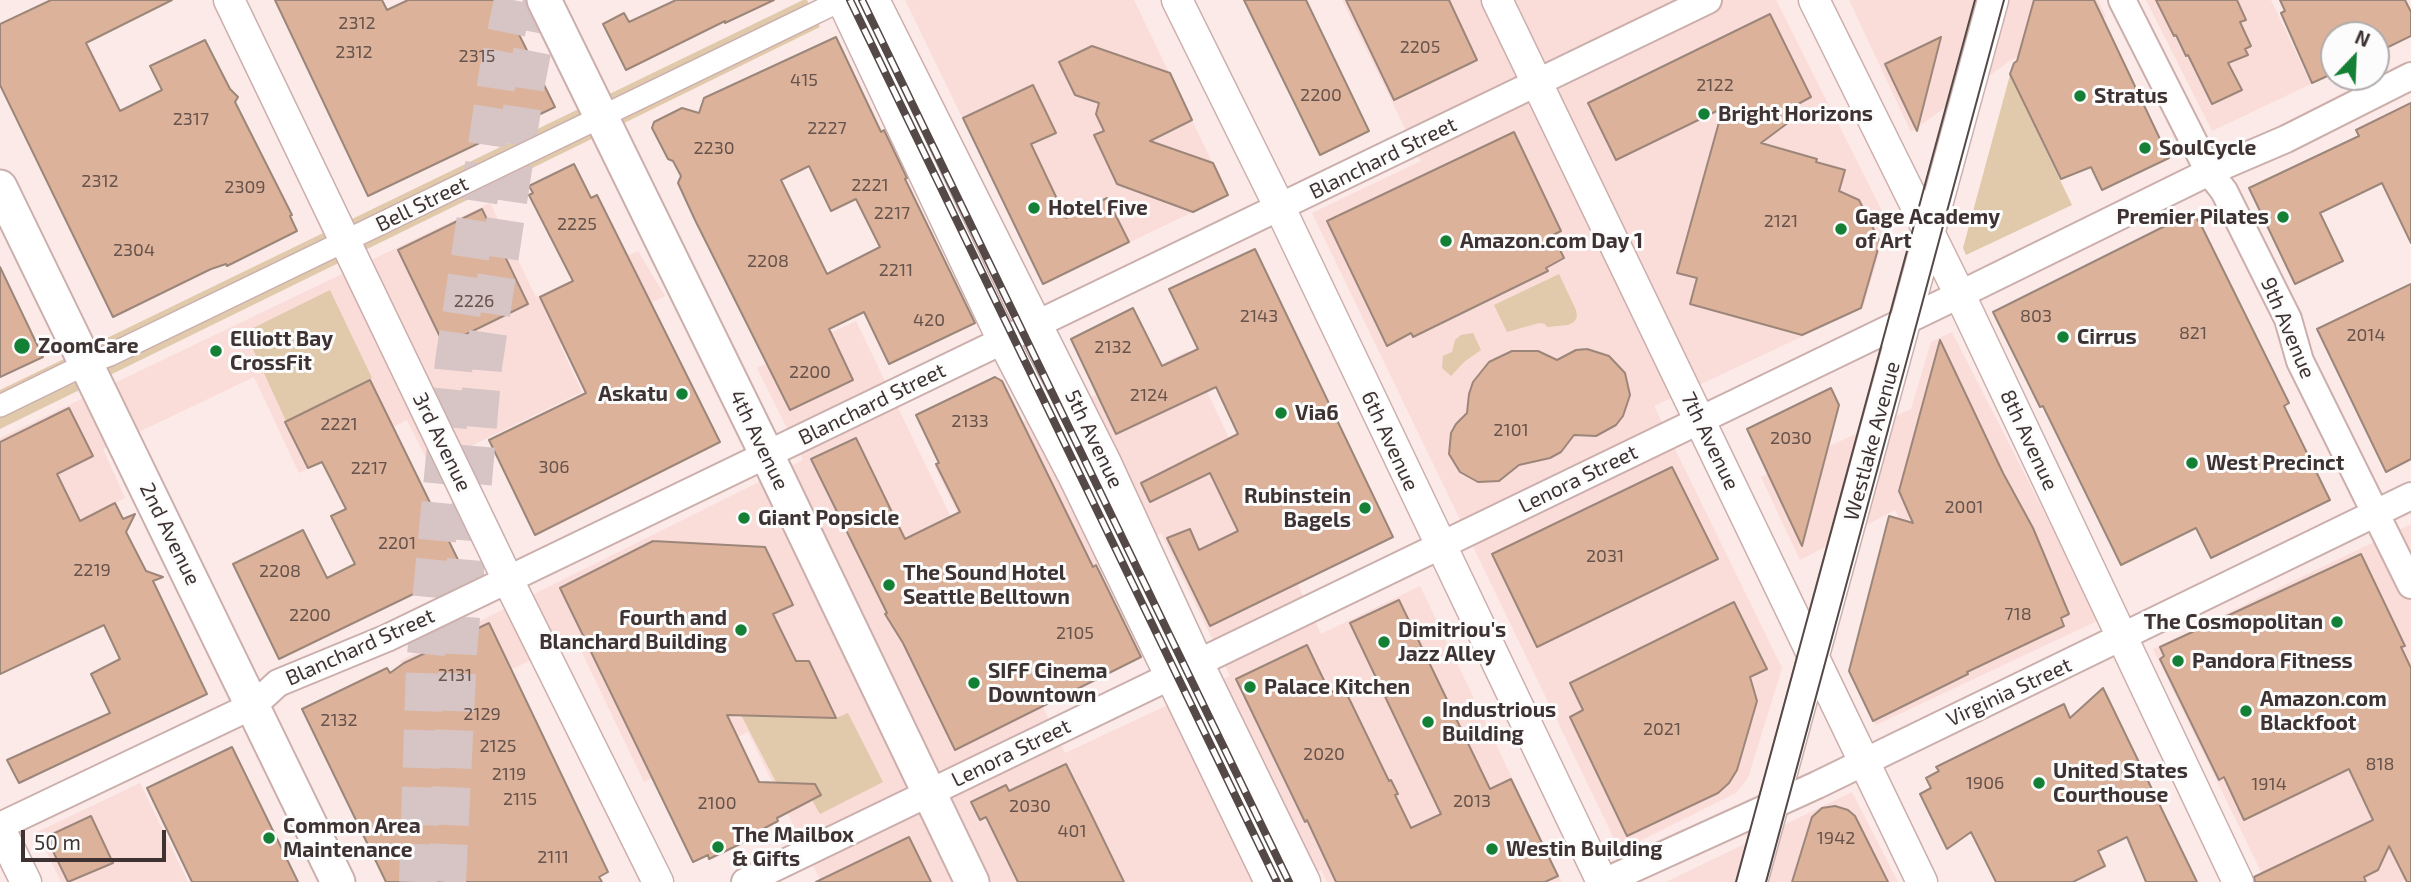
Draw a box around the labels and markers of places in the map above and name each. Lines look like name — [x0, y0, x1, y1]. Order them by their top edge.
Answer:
place label: Stratus — [2094, 83, 2168, 109]
marker: Stratus — [2072, 88, 2088, 104]
place label: Bright Horizons — [1718, 101, 1873, 127]
marker: Bright Horizons — [1696, 106, 1712, 122]
place label: SoulCycle — [2159, 135, 2256, 161]
marker: SoulCycle — [2137, 140, 2153, 156]
place label: Hotel Five — [1048, 195, 1148, 221]
marker: Hotel Five — [1026, 200, 1042, 216]
place label: Gage Academy of Art — [1855, 204, 2000, 254]
place label: Premier Pilates — [2117, 204, 2269, 230]
marker: Premier Pilates — [2275, 209, 2291, 225]
marker: Gage Academy of Art — [1833, 221, 1849, 237]
place label: Amazon.com Day 1 — [1460, 228, 1643, 254]
marker: Amazon.com Day 1 — [1438, 233, 1454, 249]
place label: Cirrus — [2077, 324, 2137, 350]
place label: Elliott Bay CrossFit — [230, 326, 333, 376]
marker: Cirrus — [2055, 329, 2071, 345]
place label: ZoomCare — [38, 333, 139, 359]
marker: ZoomCare — [12, 336, 32, 356]
marker: Elliott Bay CrossFit — [208, 343, 224, 359]
place label: Askatu — [598, 381, 668, 407]
marker: Askatu — [674, 386, 690, 402]
place label: Via6 — [1295, 400, 1339, 426]
marker: Via6 — [1273, 405, 1289, 421]
place label: West Precinct — [2206, 450, 2344, 476]
marker: West Precinct — [2184, 455, 2200, 471]
place label: Rubinstein Bagels — [1244, 483, 1351, 533]
marker: Rubinstein Bagels — [1357, 500, 1373, 516]
place label: Giant Popsicle — [758, 505, 899, 531]
marker: Giant Popsicle — [736, 510, 752, 526]
place label: The Sound Hotel Seattle Belltown — [903, 560, 1070, 610]
marker: The Sound Hotel Seattle Belltown — [881, 577, 897, 593]
place label: Fourth and Blanchard Building — [539, 605, 727, 655]
place label: The Cosmopolitan — [2144, 609, 2323, 635]
marker: The Cosmopolitan — [2329, 614, 2345, 630]
place label: Dimitriou's Jazz Alley — [1398, 617, 1506, 667]
marker: Fourth and Blanchard Building — [733, 622, 749, 638]
marker: Dimitriou's Jazz Alley — [1376, 634, 1392, 650]
place label: Pandora Fitness — [2192, 648, 2353, 674]
marker: Pandora Fitness — [2170, 653, 2186, 669]
place label: SIFF Cinema Downtown — [988, 658, 1107, 708]
place label: Palace Kitchen — [1264, 674, 1410, 700]
marker: SIFF Cinema Downtown — [966, 675, 982, 691]
marker: Palace Kitchen — [1242, 679, 1258, 695]
place label: Amazon.com Blackfoot — [2260, 686, 2387, 736]
place label: Industrious Building — [1442, 697, 1556, 747]
marker: Amazon.com Blackfoot — [2238, 703, 2254, 719]
marker: Industrious Building — [1420, 714, 1436, 730]
place label: United States Courthouse — [2053, 758, 2188, 808]
marker: United States Courthouse — [2031, 775, 2047, 791]
place label: Common Area Maintenance — [283, 813, 421, 863]
place label: The Mailbox & Gifts — [732, 822, 854, 872]
marker: Common Area Maintenance — [261, 830, 277, 846]
place label: Westin Building — [1506, 836, 1662, 862]
marker: The Mailbox & Gifts — [710, 839, 726, 855]
marker: Westin Building — [1484, 841, 1500, 857]

